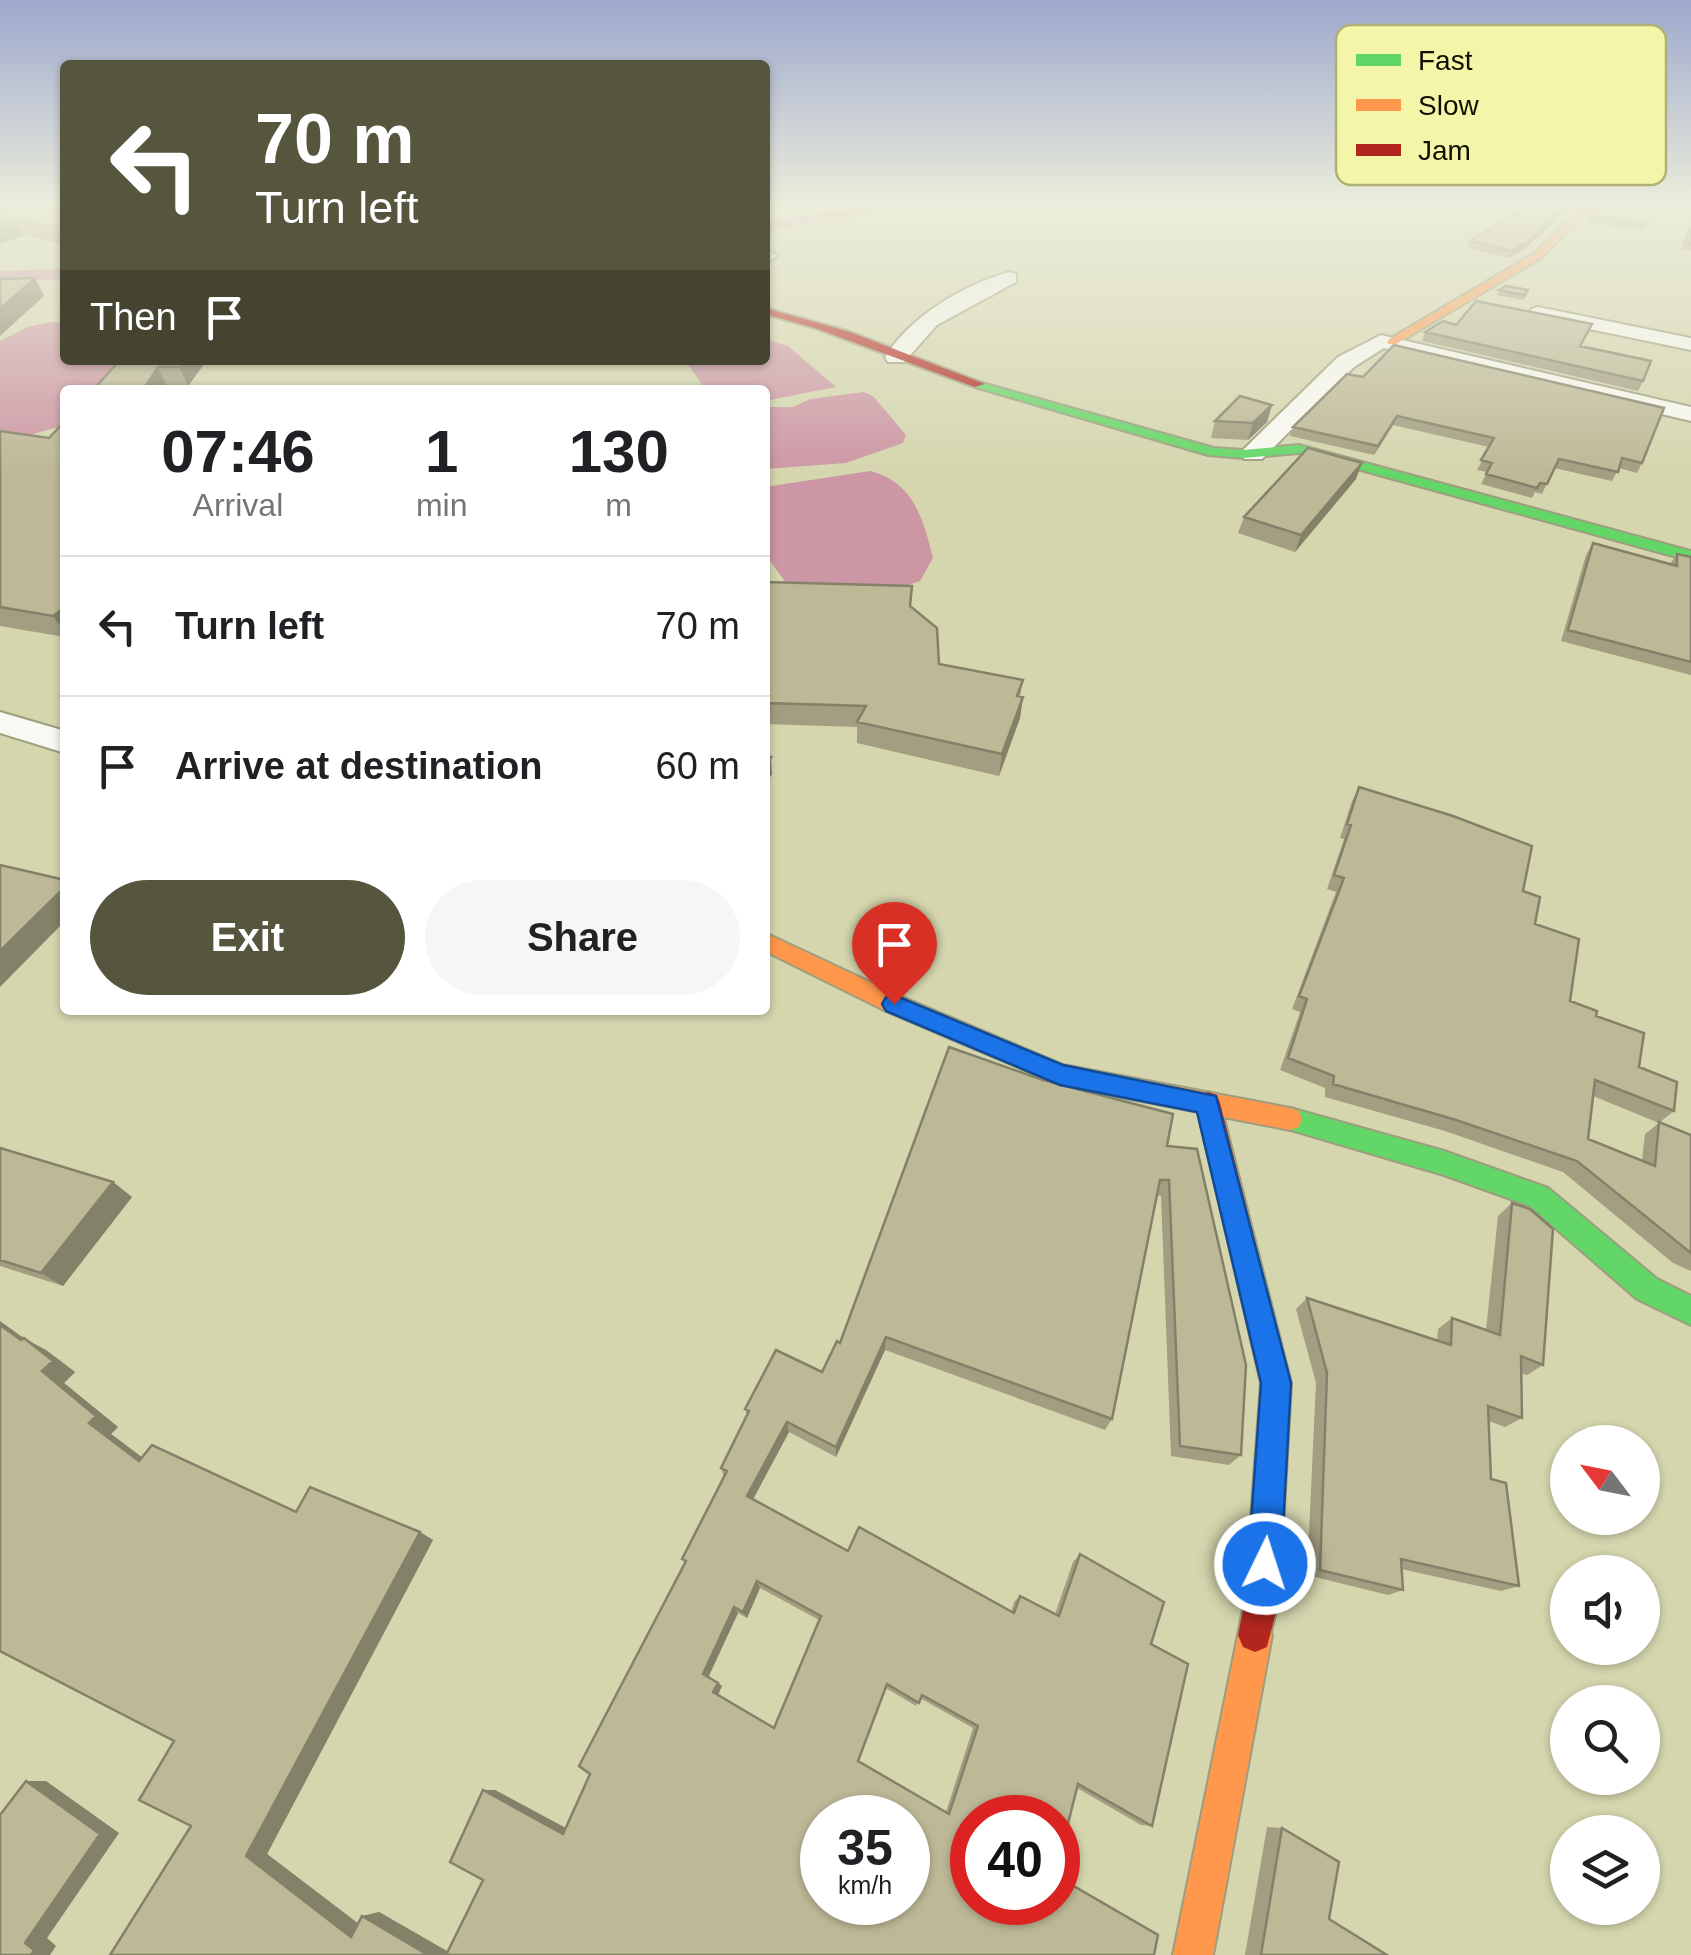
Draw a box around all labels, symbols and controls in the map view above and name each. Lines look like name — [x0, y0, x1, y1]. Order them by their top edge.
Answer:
legend — [1336, 25, 1666, 185]
text: Fast — [1418, 45, 1473, 76]
text: Slow — [1418, 90, 1479, 121]
icon: left — [90, 100, 220, 230]
text: 70 m — [255, 100, 415, 178]
text: Jam — [1418, 135, 1471, 166]
text: Turn left — [255, 182, 418, 233]
icon: arrive — [197, 290, 252, 345]
text: Then — [90, 296, 177, 338]
text: 07:46 — [161, 418, 315, 485]
text: 1 — [425, 418, 458, 485]
text: 130 — [569, 418, 669, 485]
text: Arrival — [193, 487, 283, 523]
text: min — [416, 487, 467, 523]
text: m — [605, 487, 632, 523]
icon: left — [90, 599, 145, 654]
text: Turn left — [175, 605, 324, 647]
text: 70 m — [656, 605, 740, 647]
icon: arrive — [90, 739, 145, 794]
text: Arrive at destination — [175, 745, 542, 787]
text: 60 m — [656, 745, 740, 787]
button: Exit — [90, 880, 405, 995]
button: Share — [425, 880, 740, 995]
pin — [852, 902, 937, 1005]
icon: arrive — [867, 917, 922, 972]
north arrow — [1550, 1425, 1660, 1535]
map controls — [1550, 1425, 1660, 1925]
position arrow — [1213, 1512, 1317, 1616]
button: sound — [1550, 1555, 1660, 1665]
button: search — [1550, 1685, 1660, 1795]
speed limit sign: 40 — [950, 1795, 1080, 1925]
button: layers — [1550, 1815, 1660, 1925]
text: 35 — [837, 1820, 893, 1876]
text: km/h — [838, 1871, 892, 1899]

